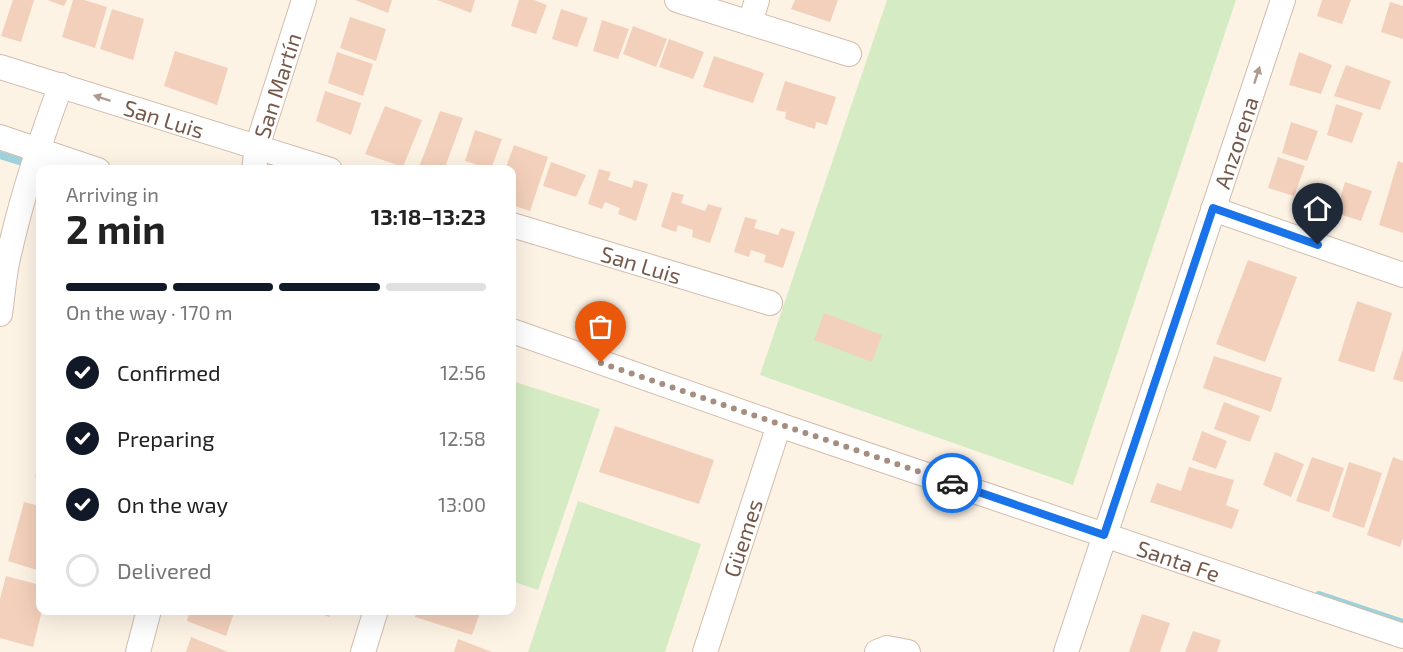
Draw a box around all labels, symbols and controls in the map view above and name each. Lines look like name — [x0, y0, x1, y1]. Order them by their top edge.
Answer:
street label: San Martín — [248, 29, 306, 141]
one-way arrow — [1253, 66, 1263, 84]
one-way arrow — [92, 93, 110, 102]
street label: Anzorena — [1208, 93, 1263, 192]
street label: San Luis — [121, 94, 208, 143]
text: Arriving in — [66, 182, 159, 206]
pin — [1292, 183, 1343, 245]
icon: home — [1301, 192, 1334, 225]
text: 13:18–13:23 — [371, 203, 486, 229]
text: 2 min — [66, 205, 166, 252]
street label: San Luis — [598, 240, 685, 288]
text: On the way · 170 m — [66, 300, 233, 324]
pin — [575, 301, 626, 363]
icon: bag — [584, 310, 617, 343]
icon: check — [66, 356, 99, 389]
text: Confirmed — [117, 359, 221, 385]
text: 12:56 — [440, 360, 486, 384]
icon: check — [66, 422, 99, 455]
text: Preparing — [117, 425, 215, 451]
text: 12:58 — [439, 426, 486, 450]
courier — [922, 453, 982, 513]
icon: car — [936, 467, 969, 500]
icon: check — [66, 488, 99, 521]
text: On the way — [117, 491, 228, 517]
text: 13:00 — [438, 492, 486, 516]
street label: Güemes — [717, 496, 767, 580]
street label: Santa Fe — [1134, 534, 1224, 586]
text: Delivered — [117, 557, 212, 583]

